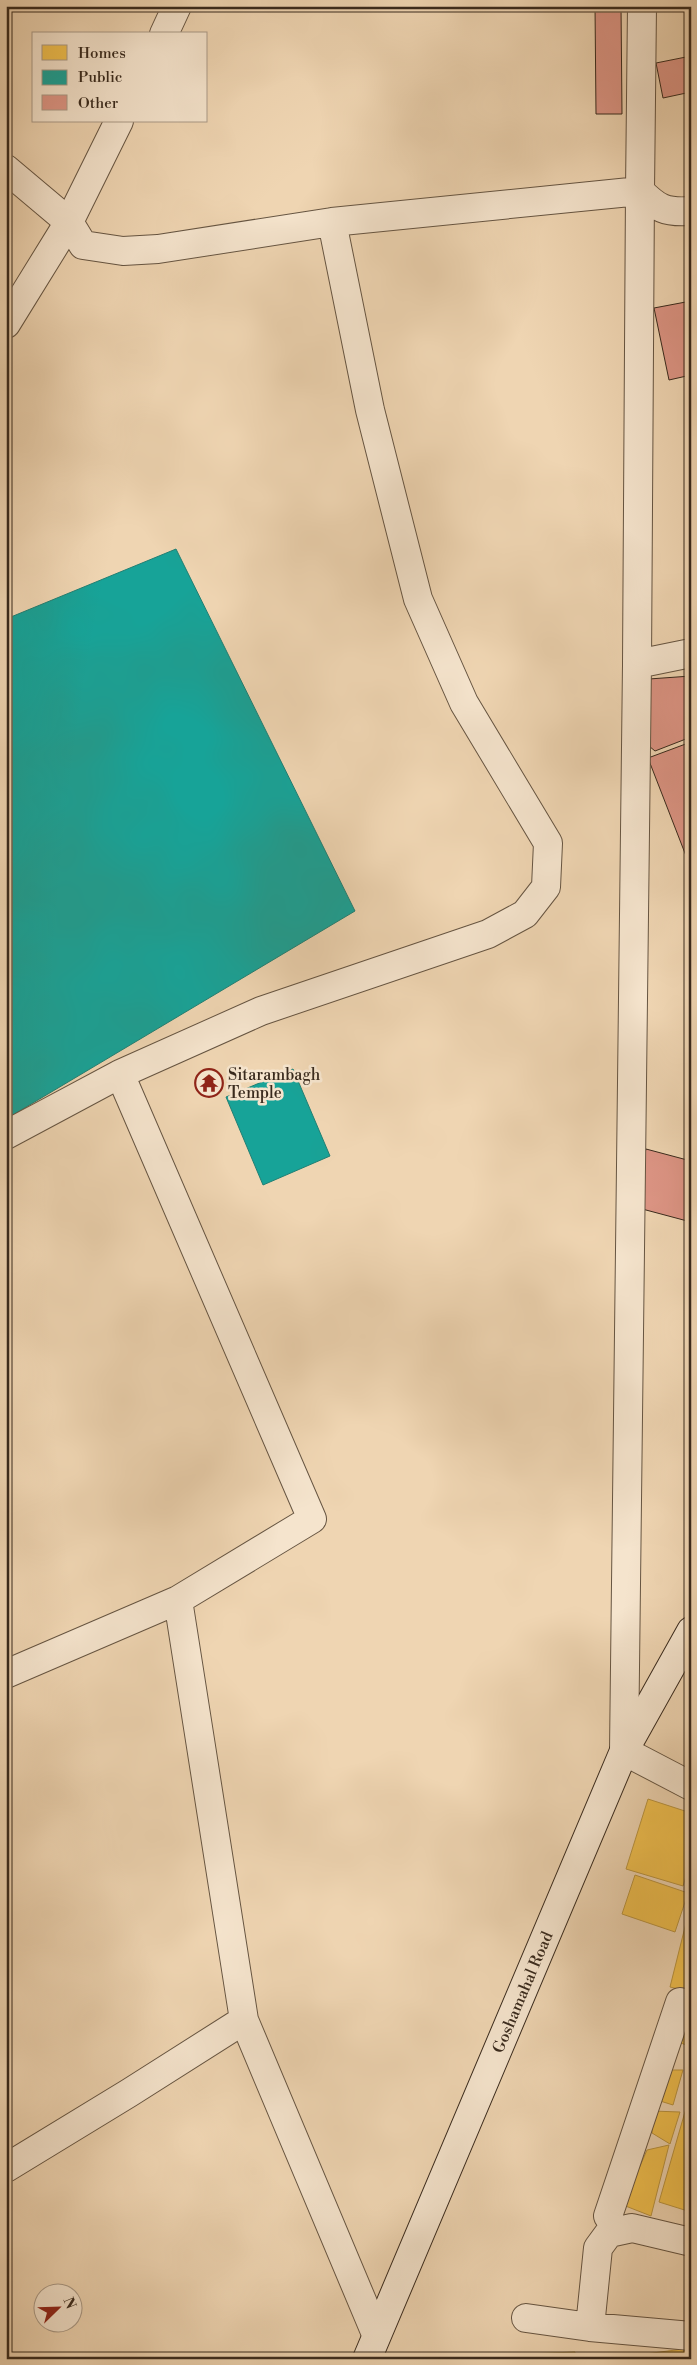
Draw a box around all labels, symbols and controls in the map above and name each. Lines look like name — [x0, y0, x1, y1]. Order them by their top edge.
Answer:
legend — [32, 32, 208, 122]
text: Homes — [78, 44, 126, 63]
text: Public — [78, 68, 122, 87]
text: Other — [78, 94, 119, 113]
place label: Sitarambagh Temple — [228, 1065, 321, 1103]
temple icon: Sitarambagh Temple — [194, 1068, 224, 1098]
street label: Goshamahal Road — [488, 1929, 558, 2056]
north arrow — [32, 2282, 82, 2332]
text: N — [59, 2295, 79, 2312]

